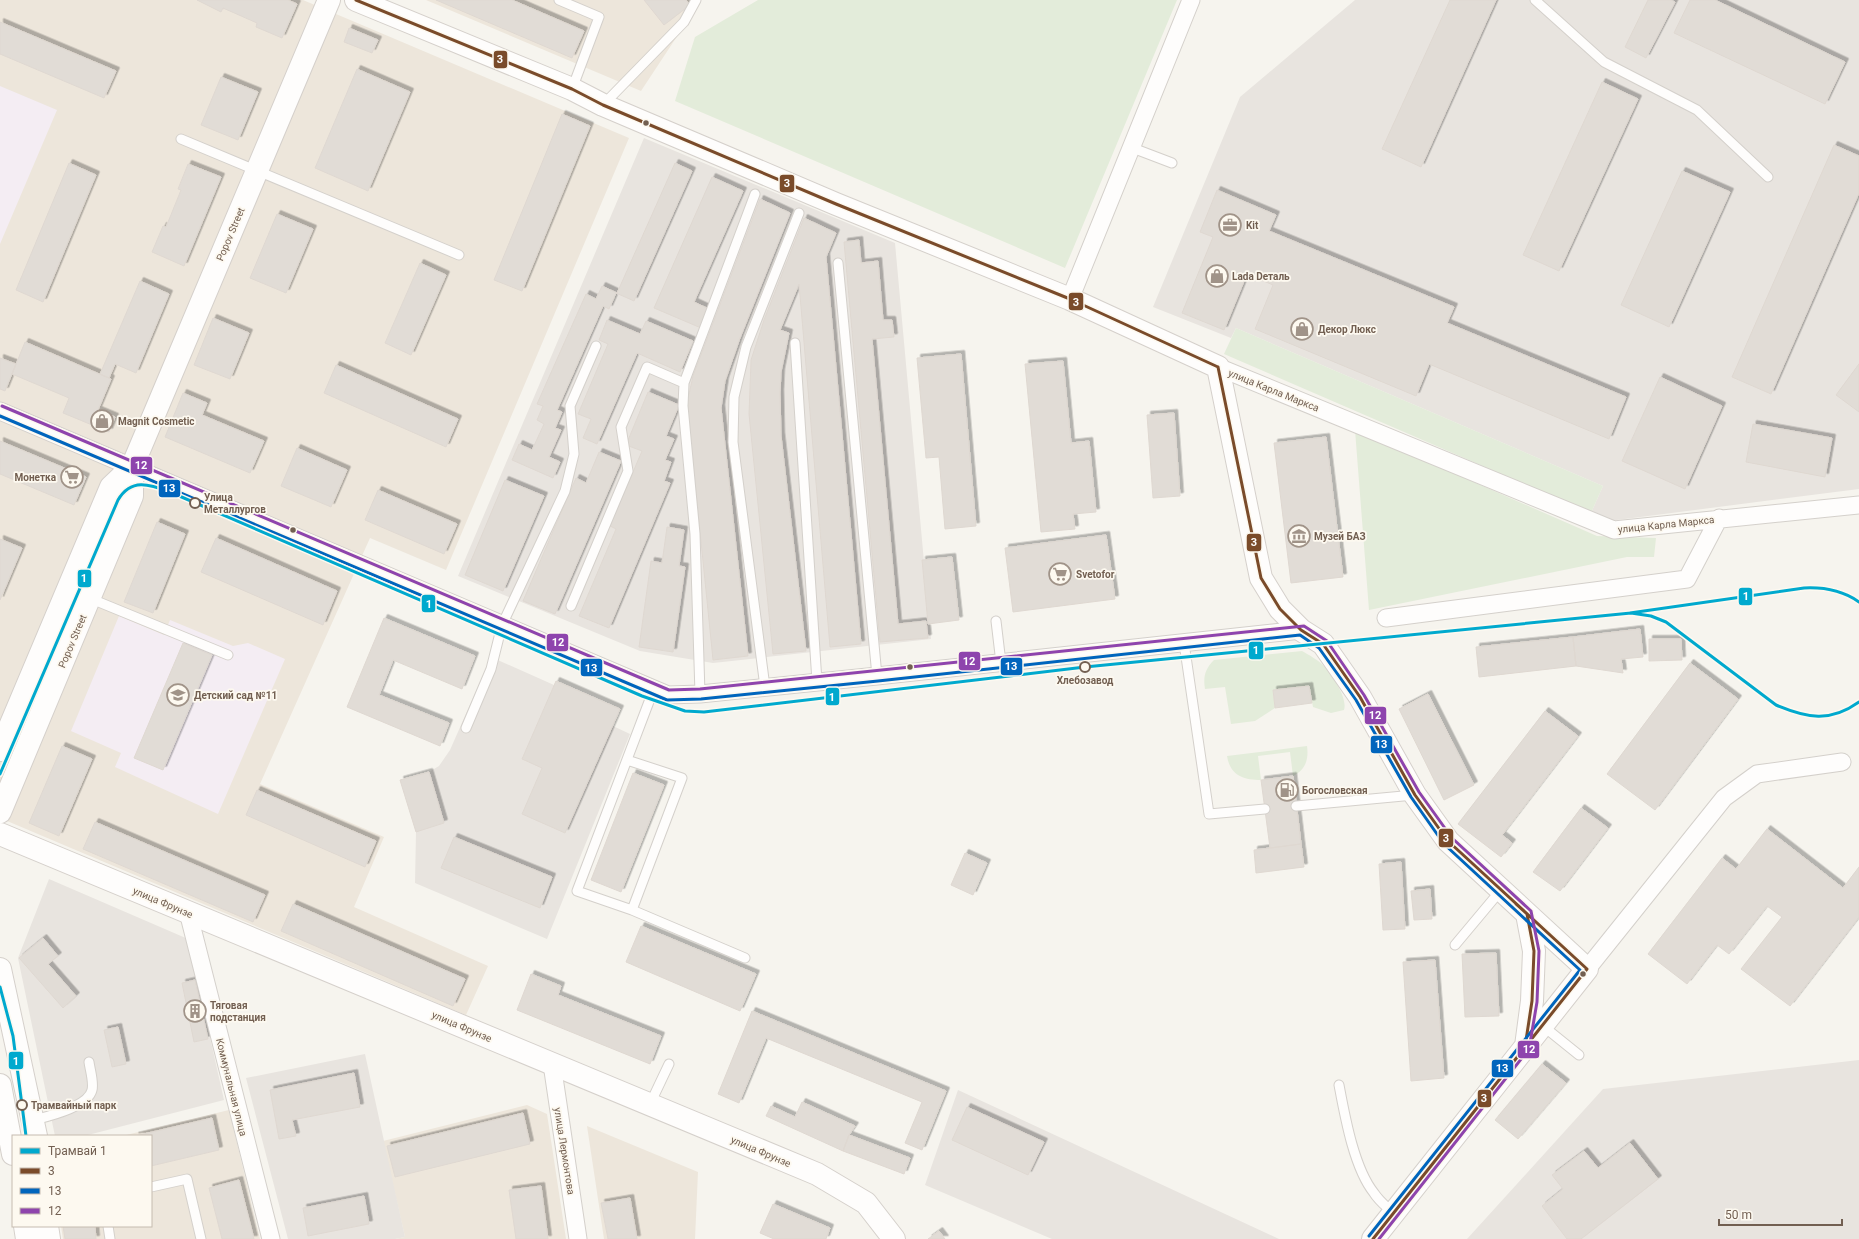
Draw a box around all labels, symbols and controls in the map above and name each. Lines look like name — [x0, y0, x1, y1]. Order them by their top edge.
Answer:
line badge: 3 — [493, 50, 508, 69]
text: 3 — [497, 53, 503, 66]
unlabelled marker — [641, 118, 651, 128]
line badge: 3 — [779, 174, 795, 193]
text: 3 — [784, 177, 790, 190]
street label: Popov Street — [214, 206, 247, 263]
office icon: Kit — [1217, 212, 1243, 238]
place label: Kit — [1246, 220, 1259, 231]
shop icon: Lada Dеталь — [1204, 263, 1230, 289]
place label: Lada Dеталь — [1232, 271, 1290, 282]
line badge: 3 — [1068, 292, 1084, 311]
text: 3 — [1073, 296, 1079, 309]
shop icon: Декор Люкс — [1289, 316, 1315, 342]
place label: Декор Люкс — [1318, 324, 1376, 335]
street label: улица Карла Маркса — [1227, 367, 1321, 414]
shop icon: Magnit Cosmetic — [89, 408, 115, 434]
place label: Magnit Cosmetic — [118, 416, 195, 427]
line badge: 12 — [130, 456, 153, 475]
text: 12 — [135, 459, 147, 472]
supermarket icon: Монетка — [59, 464, 85, 490]
place label: Монетка — [15, 472, 57, 483]
line badge: 13 — [158, 479, 181, 498]
text: 13 — [163, 482, 175, 495]
place label: Улица Металлургов — [204, 492, 266, 515]
marker: Улица Металлургов — [189, 497, 201, 509]
street label: улица Карла Маркса — [1617, 514, 1715, 535]
museum icon: Музей БАЗ — [1286, 523, 1312, 549]
unlabelled marker — [288, 525, 298, 535]
place label: Музей БАЗ — [1314, 531, 1366, 542]
line badge: 3 — [1246, 533, 1262, 552]
text: 3 — [1251, 536, 1257, 549]
supermarket icon: Svetofor — [1047, 561, 1073, 587]
line badge: 1 — [77, 569, 92, 588]
place label: Svetofor — [1076, 569, 1115, 580]
text: 1 — [81, 572, 87, 585]
line badge: 1 — [1738, 587, 1753, 606]
text: 1 — [1743, 590, 1749, 603]
line badge: 1 — [421, 594, 436, 613]
text: 1 — [426, 598, 432, 611]
street label: Popov Street — [56, 613, 89, 670]
line badge: 12 — [546, 633, 569, 652]
text: 12 — [552, 636, 564, 649]
line badge: 1 — [1248, 641, 1264, 660]
text: 1 — [1253, 644, 1259, 657]
line badge: 12 — [958, 651, 981, 671]
text: 12 — [963, 655, 975, 668]
line badge: 13 — [1000, 657, 1023, 676]
line badge: 13 — [580, 658, 603, 677]
text: 13 — [1005, 660, 1017, 673]
marker: Хлебозавод — [1079, 661, 1091, 673]
text: 13 — [585, 662, 597, 675]
unlabelled marker — [905, 662, 915, 672]
place label: Хлебозавод — [1057, 675, 1114, 686]
school or university icon: Детский сад №11 — [165, 682, 191, 708]
line badge: 1 — [825, 687, 840, 706]
place label: Детский сад №11 — [194, 690, 277, 701]
text: 1 — [829, 691, 835, 704]
line badge: 12 — [1364, 706, 1387, 725]
text: 12 — [1369, 709, 1381, 722]
line badge: 13 — [1370, 735, 1393, 754]
text: 13 — [1375, 738, 1387, 751]
fuel station icon: Богословская — [1274, 777, 1300, 803]
place label: Богословская — [1302, 785, 1368, 796]
line badge: 3 — [1438, 828, 1454, 848]
text: 3 — [1443, 832, 1449, 845]
street label: улица Фрунзе — [131, 884, 195, 920]
unlabelled marker — [1578, 969, 1588, 979]
building icon: Тяговая подстанция — [182, 998, 208, 1024]
place label: Тяговая подстанция — [210, 1000, 266, 1023]
street label: улица Фрунзе — [430, 1008, 494, 1044]
street label: Коммунальная улица — [214, 1037, 249, 1137]
line badge: 12 — [1517, 1040, 1540, 1059]
text: 12 — [1523, 1043, 1535, 1056]
line badge: 1 — [8, 1051, 24, 1070]
text: 1 — [13, 1055, 19, 1068]
line badge: 13 — [1491, 1059, 1514, 1078]
text: 13 — [1496, 1062, 1508, 1075]
line badge: 3 — [1477, 1089, 1492, 1108]
text: 3 — [1481, 1092, 1487, 1105]
marker: Трамвайный парк — [16, 1099, 28, 1111]
place label: Трамвайный парк — [31, 1100, 117, 1111]
street label: улица Лермонтова — [552, 1107, 577, 1196]
street label: улица Фрунзе — [729, 1133, 793, 1169]
legend — [12, 1135, 152, 1227]
text: Трамвай 1 — [48, 1144, 107, 1158]
text: 3 — [48, 1164, 55, 1178]
text: 13 — [48, 1184, 62, 1198]
scale bar — [1719, 1201, 1842, 1227]
text: 12 — [48, 1204, 62, 1218]
text: 50 m — [1725, 1208, 1752, 1222]

